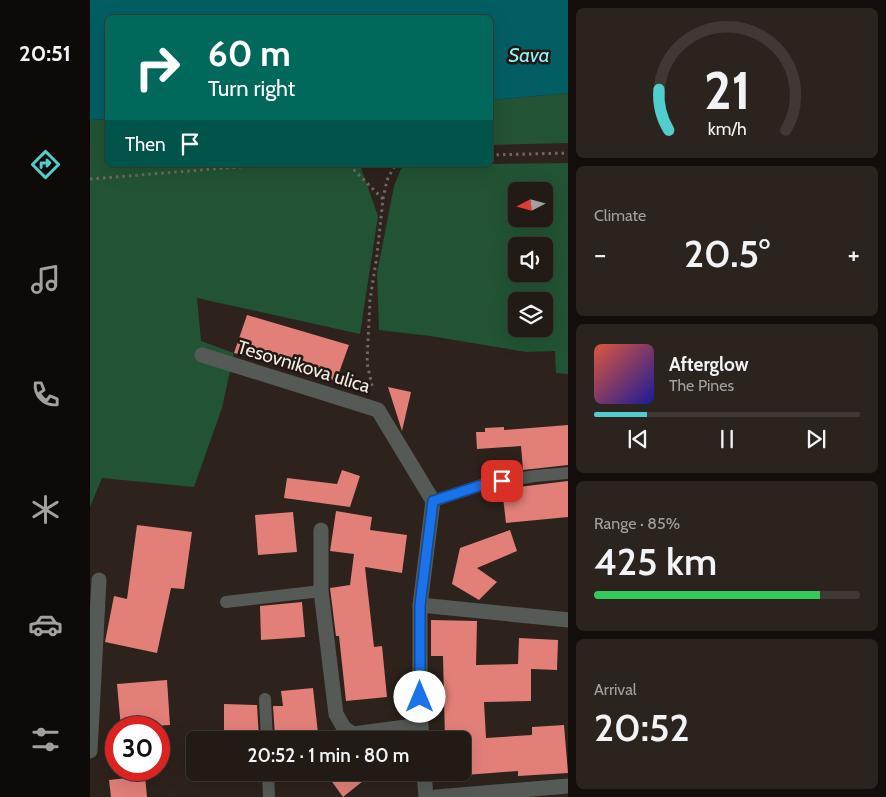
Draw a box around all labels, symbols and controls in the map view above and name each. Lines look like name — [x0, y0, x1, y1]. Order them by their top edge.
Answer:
text: 60 m — [208, 32, 291, 75]
icon: right — [125, 35, 190, 100]
text: 20:51 — [19, 40, 71, 67]
water label: Sava — [509, 43, 549, 67]
text: 21 — [704, 59, 750, 122]
text: Turn right — [208, 75, 295, 102]
text: km/h — [707, 118, 747, 139]
icon: arrive — [176, 130, 204, 158]
text: Then — [125, 133, 166, 156]
icon: directions — [28, 147, 63, 182]
north arrow — [508, 182, 552, 228]
map controls — [508, 182, 553, 337]
text: Climate — [594, 206, 646, 225]
text: 20.5° — [684, 230, 770, 277]
button: sound — [508, 237, 553, 282]
text: − — [594, 237, 606, 271]
text: + — [848, 237, 860, 271]
icon: music — [28, 262, 63, 297]
button: layers — [508, 292, 553, 337]
street label: Tesovnikova ulica — [235, 335, 373, 398]
text: Afterglow — [669, 353, 749, 376]
text: The Pines — [669, 376, 734, 395]
icon: phone — [28, 377, 63, 412]
icon: previous — [624, 425, 652, 453]
icon: pause — [713, 425, 741, 453]
icon: next — [802, 425, 830, 453]
pin — [481, 460, 523, 502]
icon: arrive — [488, 467, 516, 495]
icon: climate — [28, 492, 63, 527]
text: Range · 85% — [594, 514, 680, 533]
text: 425 km — [594, 538, 717, 585]
icon: car — [28, 607, 63, 642]
position arrow — [393, 670, 445, 722]
text: Arrival — [594, 680, 637, 699]
text: 20:52 — [594, 704, 689, 751]
speed limit sign: 30 — [105, 716, 170, 781]
icon: filters — [28, 722, 63, 757]
text: 20:52 · 1 min · 80 m — [248, 744, 409, 767]

